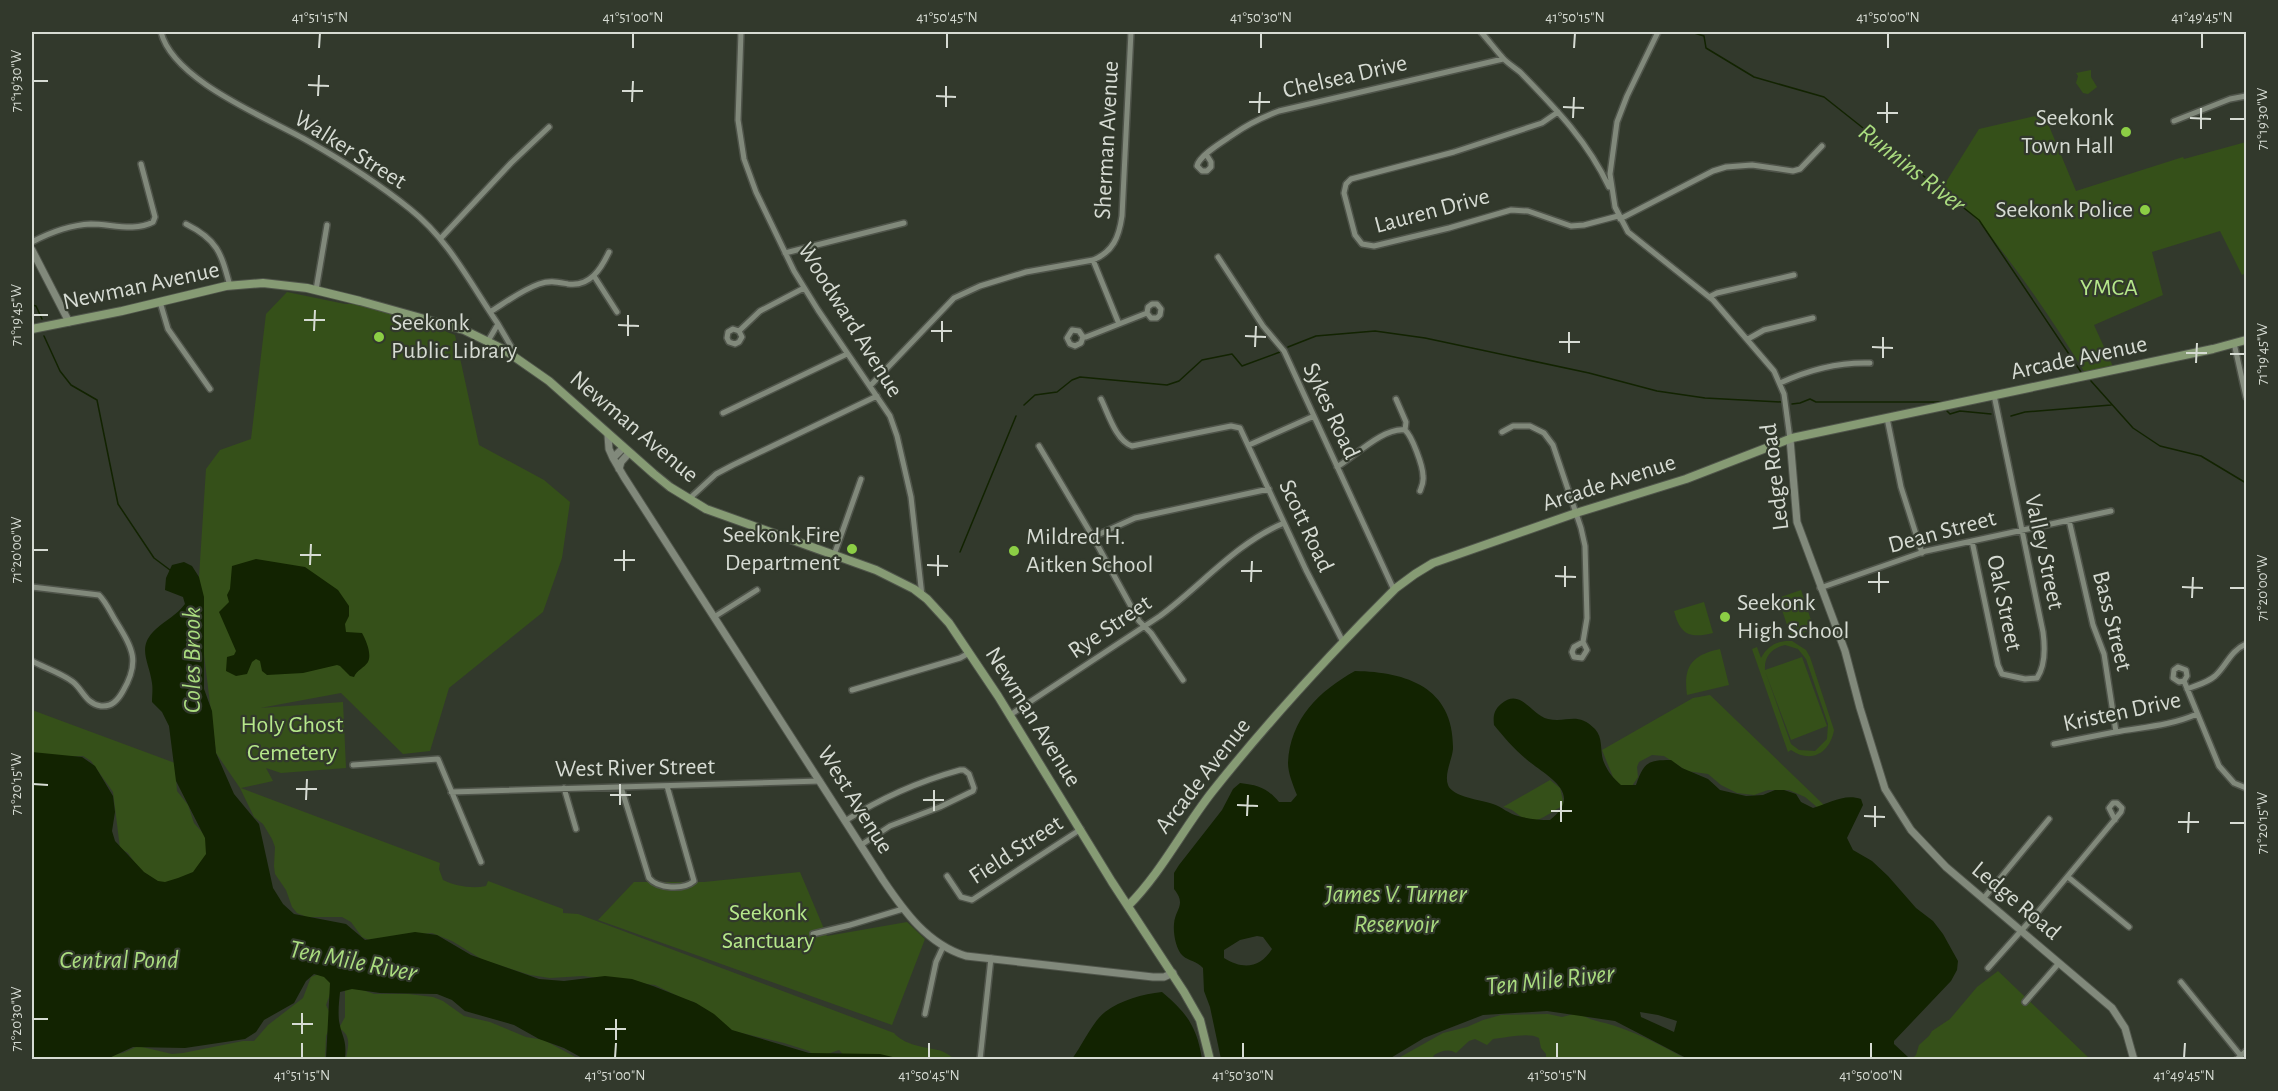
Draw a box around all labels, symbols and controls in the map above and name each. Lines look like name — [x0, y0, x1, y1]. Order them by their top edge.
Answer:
text: 41°51'15"N — [292, 10, 348, 25]
text: 41°51'00"N — [603, 10, 663, 25]
text: 41°50'45"N — [916, 10, 978, 25]
text: 41°50'30"N — [1230, 10, 1292, 25]
text: 41°50'15"N — [1545, 10, 1605, 25]
text: 41°50'00"N — [1856, 10, 1920, 25]
text: 41°49'45"N — [2171, 10, 2233, 25]
text: 71°19'30"W — [9, 49, 24, 112]
street label: Chelsea Drive — [1280, 51, 1410, 103]
street label: Sherman Avenue — [1091, 60, 1123, 220]
text: 71°19'30"W — [2255, 87, 2270, 150]
street label: Walker Street — [290, 106, 410, 194]
place label: Seekonk Town Hall — [2021, 106, 2114, 158]
water label: Runnins River — [1854, 119, 1971, 218]
marker: Seekonk Town Hall — [2119, 125, 2133, 139]
street label: Lauren Drive — [1372, 184, 1492, 238]
place label: Seekonk Police — [1995, 198, 2133, 222]
marker: Seekonk Police — [2138, 203, 2152, 217]
street label: Woodward Avenue — [793, 239, 907, 401]
street label: Newman Avenue — [60, 258, 222, 314]
park label: YMCA — [2080, 276, 2138, 300]
text: 71°19'45"W — [9, 284, 24, 346]
place label: Seekonk Public Library — [391, 311, 517, 363]
text: 71°19'45"W — [2255, 323, 2270, 385]
marker: Seekonk Public Library — [372, 330, 386, 344]
street label: Arcade Avenue — [2009, 332, 2149, 384]
street label: Sykes Road — [1298, 359, 1364, 463]
street label: Newman Avenue — [565, 367, 703, 487]
street label: Ledge Road — [1757, 422, 1793, 532]
street label: Arcade Avenue — [1539, 450, 1679, 516]
street label: Scott Road — [1274, 476, 1338, 576]
street label: Valley Street — [2020, 492, 2068, 612]
street label: Dean Street — [1886, 506, 1999, 558]
text: 71°20'00"W — [9, 516, 24, 583]
place label: Seekonk Fire Department — [723, 523, 840, 575]
place label: Mildred H. Aitken School — [1026, 525, 1153, 577]
marker: Seekonk Fire Department — [845, 542, 859, 556]
marker: Mildred H. Aitken School — [1007, 544, 1021, 558]
street label: Oak Street — [1982, 553, 2026, 654]
text: 71°20'00"W — [2255, 554, 2270, 621]
street label: Bass Street — [2088, 569, 2136, 674]
street label: Rye Street — [1064, 591, 1156, 663]
place label: Seekonk High School — [1737, 591, 1849, 643]
water label: Coles Brook — [179, 607, 205, 713]
marker: Seekonk High School — [1718, 610, 1732, 624]
street label: Newman Avenue — [981, 643, 1085, 791]
street label: Kristen Drive — [2061, 688, 2183, 736]
park label: Holy Ghost Cemetery — [241, 713, 344, 765]
street label: Arcade Avenue — [1151, 714, 1255, 838]
street label: West Avenue — [813, 742, 897, 858]
text: 71°20'15"W — [9, 752, 24, 815]
street label: West River Street — [555, 755, 716, 781]
text: 71°20'15"W — [2255, 791, 2270, 854]
street label: Field Street — [965, 811, 1067, 889]
street label: Ledge Road — [1967, 857, 2065, 945]
water label: James V. Turner Reservoir — [1324, 881, 1468, 937]
park label: Seekonk Sanctuary — [722, 901, 814, 953]
water label: Ten Mile River — [287, 936, 421, 986]
water label: Central Pond — [59, 947, 179, 973]
water label: Ten Mile River — [1484, 960, 1617, 1000]
text: 71°20'30"W — [9, 986, 24, 1051]
text: 41°51'15"N — [274, 1068, 330, 1083]
text: 41°51'00"N — [585, 1068, 645, 1083]
text: 41°50'45"N — [898, 1068, 960, 1083]
text: 41°50'30"N — [1212, 1068, 1274, 1083]
text: 41°50'15"N — [1527, 1068, 1587, 1083]
text: 41°50'00"N — [1839, 1068, 1903, 1083]
text: 41°49'45"N — [2153, 1068, 2215, 1083]

